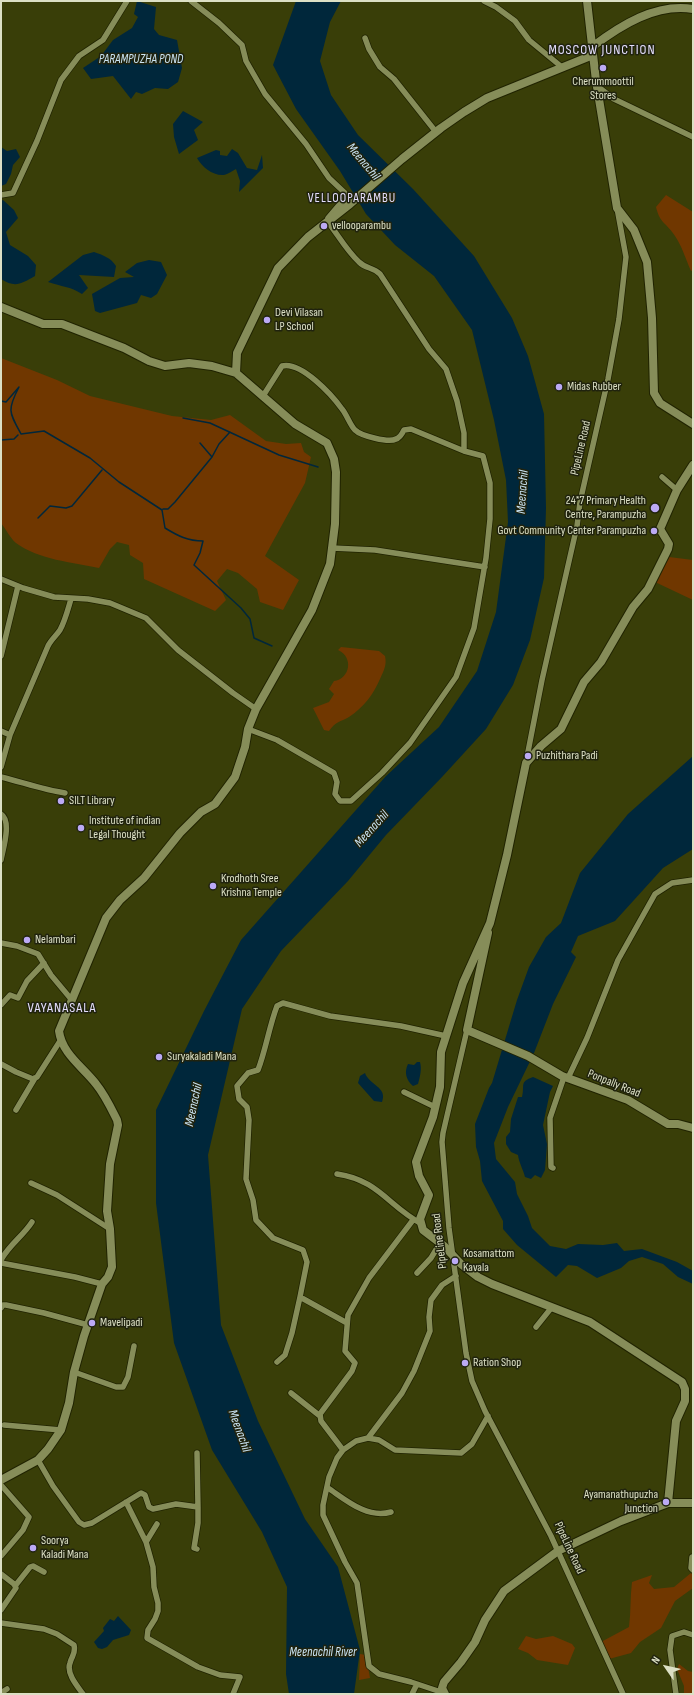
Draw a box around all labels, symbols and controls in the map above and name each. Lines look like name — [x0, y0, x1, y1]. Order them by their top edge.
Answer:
district label: MOSCOW JUNCTION — [548, 42, 656, 58]
water label: PARAMPUZHA POND — [99, 52, 183, 68]
marker: Cherummoottil Stores — [598, 63, 608, 73]
place label: Cherummoottil Stores — [572, 75, 634, 103]
water label: Meenachil — [343, 140, 383, 184]
district label: VELLOOPARAMBU — [308, 191, 396, 207]
place label: vellooparambu — [332, 219, 391, 233]
marker: vellooparambu — [319, 221, 329, 231]
place label: Devi Vilasan LP School — [275, 306, 323, 334]
marker: Devi Vilasan LP School — [262, 315, 272, 325]
place label: Midas Rubber — [567, 380, 621, 394]
marker: Midas Rubber — [554, 382, 564, 392]
street label: PipeLine Road — [568, 419, 594, 477]
water label: Meenachil — [514, 470, 532, 514]
place label: 24*7 Primary Health Centre, Parampuzha — [565, 494, 646, 522]
marker: 24*7 Primary Health Centre, Parampuzha — [649, 502, 661, 514]
place label: Govt Community Center Parampuzha — [497, 524, 646, 538]
marker: Govt Community Center Parampuzha — [649, 526, 659, 536]
place label: Puzhithara Padi — [536, 749, 598, 763]
marker: Puzhithara Padi — [523, 751, 533, 761]
place label: SILT Library — [69, 794, 115, 808]
marker: SILT Library — [56, 796, 66, 806]
water label: Meenachil — [352, 808, 392, 850]
place label: Institute of indian Legal Thought — [89, 814, 160, 842]
marker: Institute of indian Legal Thought — [76, 823, 86, 833]
place label: Krodhoth Sree Krishna Temple — [221, 872, 282, 900]
marker: Krodhoth Sree Krishna Temple — [208, 881, 218, 891]
place label: Nelambari — [35, 933, 76, 947]
marker: Nelambari — [22, 935, 32, 945]
district label: VAYANASALA — [28, 1000, 96, 1016]
place label: Suryakaladi Mana — [167, 1050, 236, 1064]
marker: Suryakaladi Mana — [154, 1052, 164, 1062]
street label: Ponpally Road — [585, 1067, 643, 1101]
water label: Meenachil — [182, 1082, 206, 1128]
street label: PipeLine Road — [429, 1213, 451, 1269]
place label: Kosamattom Kavala — [463, 1247, 514, 1275]
marker: Kosamattom Kavala — [450, 1256, 460, 1266]
place label: Mavelipadi — [100, 1316, 143, 1330]
marker: Mavelipadi — [87, 1318, 97, 1328]
place label: Ration Shop — [473, 1356, 521, 1370]
marker: Ration Shop — [460, 1358, 470, 1368]
water label: Meenachil — [224, 1408, 254, 1454]
place label: Ayamanathupuzha Junction — [584, 1488, 658, 1516]
marker: Ayamanathupuzha Junction — [661, 1497, 671, 1507]
street label: PipeLine Road — [551, 1520, 587, 1576]
place label: Soorya Kaladi Mana — [41, 1534, 88, 1562]
marker: Soorya Kaladi Mana — [28, 1543, 38, 1553]
water label: Meenachil River — [289, 1645, 357, 1661]
north arrow — [646, 1647, 686, 1687]
text: N — [649, 1654, 663, 1666]

